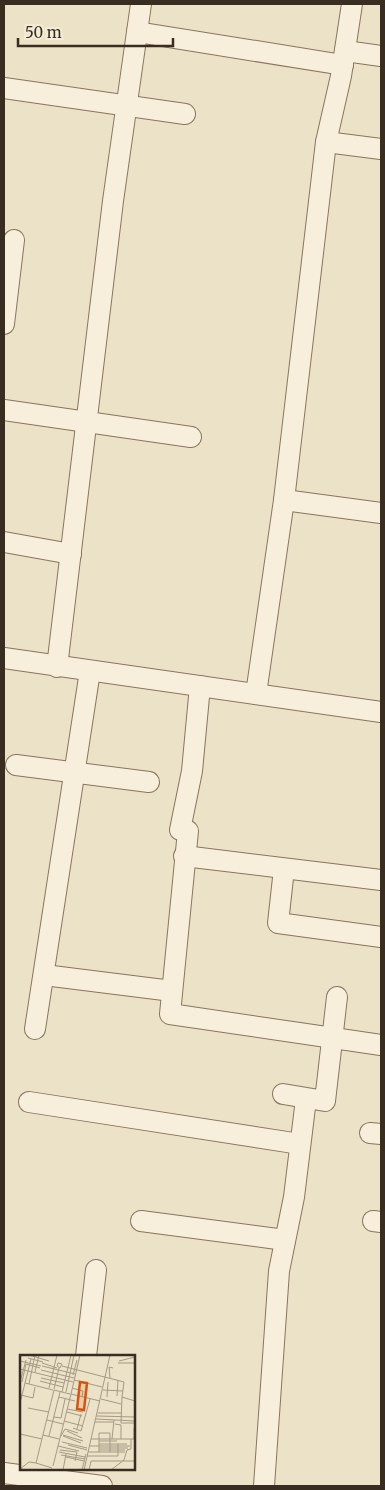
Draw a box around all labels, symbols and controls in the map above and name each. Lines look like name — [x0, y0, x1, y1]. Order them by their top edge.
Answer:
scale bar — [18, 15, 172, 47]
text: 50 m — [25, 23, 62, 42]
inset map — [20, 1355, 135, 1470]

